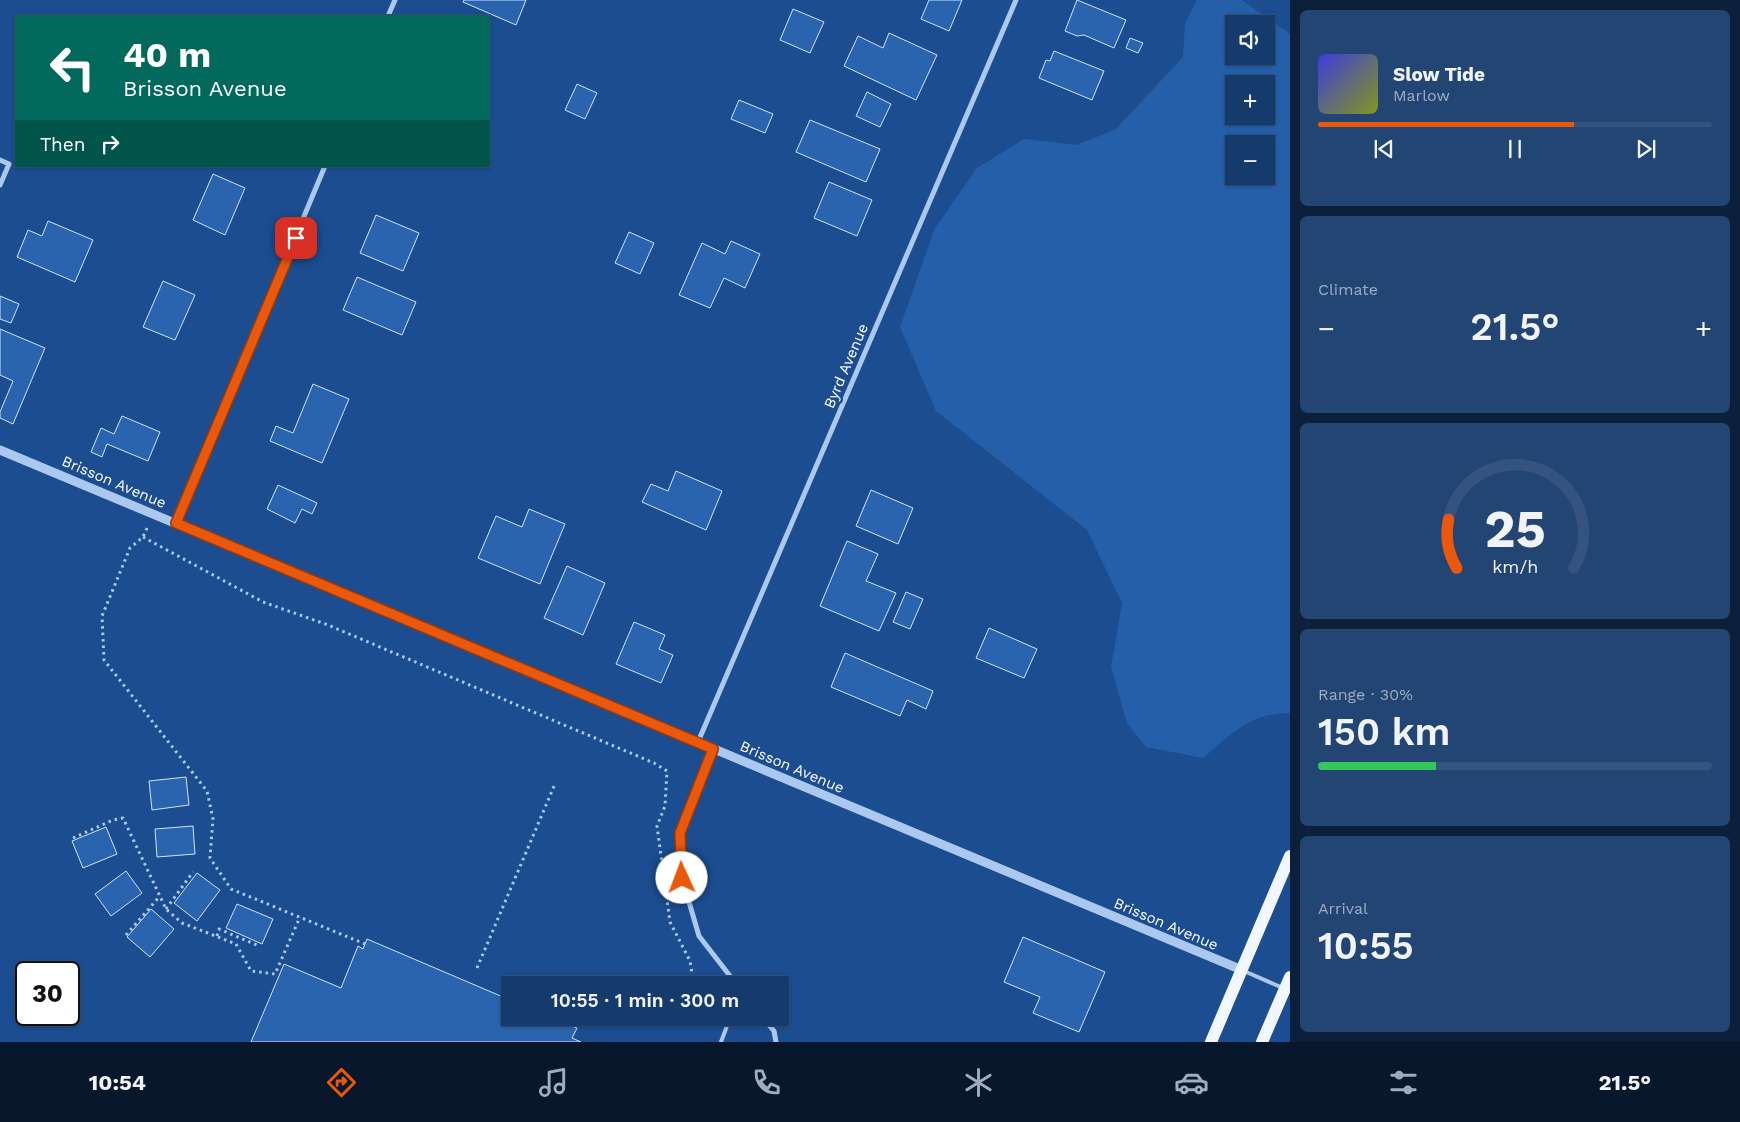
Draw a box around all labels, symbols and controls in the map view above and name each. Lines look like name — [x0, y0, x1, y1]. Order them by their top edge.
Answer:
map controls — [1225, 15, 1275, 185]
button: sound — [1225, 15, 1275, 65]
text: 40 m — [123, 34, 211, 76]
icon: left — [40, 35, 105, 100]
text: Slow Tide — [1393, 63, 1485, 86]
button: + — [1225, 75, 1275, 125]
text: Brisson Avenue — [123, 76, 287, 101]
text: Marlow — [1393, 86, 1450, 105]
icon: right — [96, 130, 124, 158]
text: Then — [40, 133, 86, 156]
button: − — [1225, 135, 1275, 185]
icon: previous — [1370, 135, 1398, 163]
icon: pause — [1501, 135, 1529, 163]
icon: next — [1632, 135, 1660, 163]
pin — [275, 217, 317, 259]
icon: arrive — [282, 224, 310, 252]
text: Climate — [1318, 280, 1378, 299]
text: 21.5° — [1470, 305, 1560, 349]
text: − — [1318, 312, 1335, 345]
text: + — [1695, 312, 1712, 345]
street label: Byrd Avenue — [820, 321, 872, 411]
street label: Brisson Avenue — [59, 452, 169, 512]
text: 25 — [1484, 499, 1546, 560]
text: km/h — [1492, 556, 1538, 577]
text: Range · 30% — [1318, 685, 1413, 704]
text: 150 km — [1318, 710, 1451, 754]
street label: Brisson Avenue — [737, 737, 847, 797]
position arrow — [655, 851, 707, 903]
street label: Brisson Avenue — [1111, 894, 1221, 954]
text: Arrival — [1318, 899, 1368, 918]
text: 10:55 — [1318, 924, 1414, 968]
speed limit sign: 30 — [15, 961, 80, 1026]
text: 10:55 · 1 min · 300 m — [551, 989, 739, 1012]
icon: directions — [324, 1065, 359, 1100]
icon: music — [536, 1065, 571, 1100]
icon: phone — [749, 1065, 784, 1100]
icon: climate — [961, 1065, 996, 1100]
icon: car — [1174, 1065, 1209, 1100]
icon: filters — [1386, 1065, 1421, 1100]
text: 10:54 — [89, 1070, 146, 1095]
text: 21.5° — [1598, 1070, 1651, 1095]

